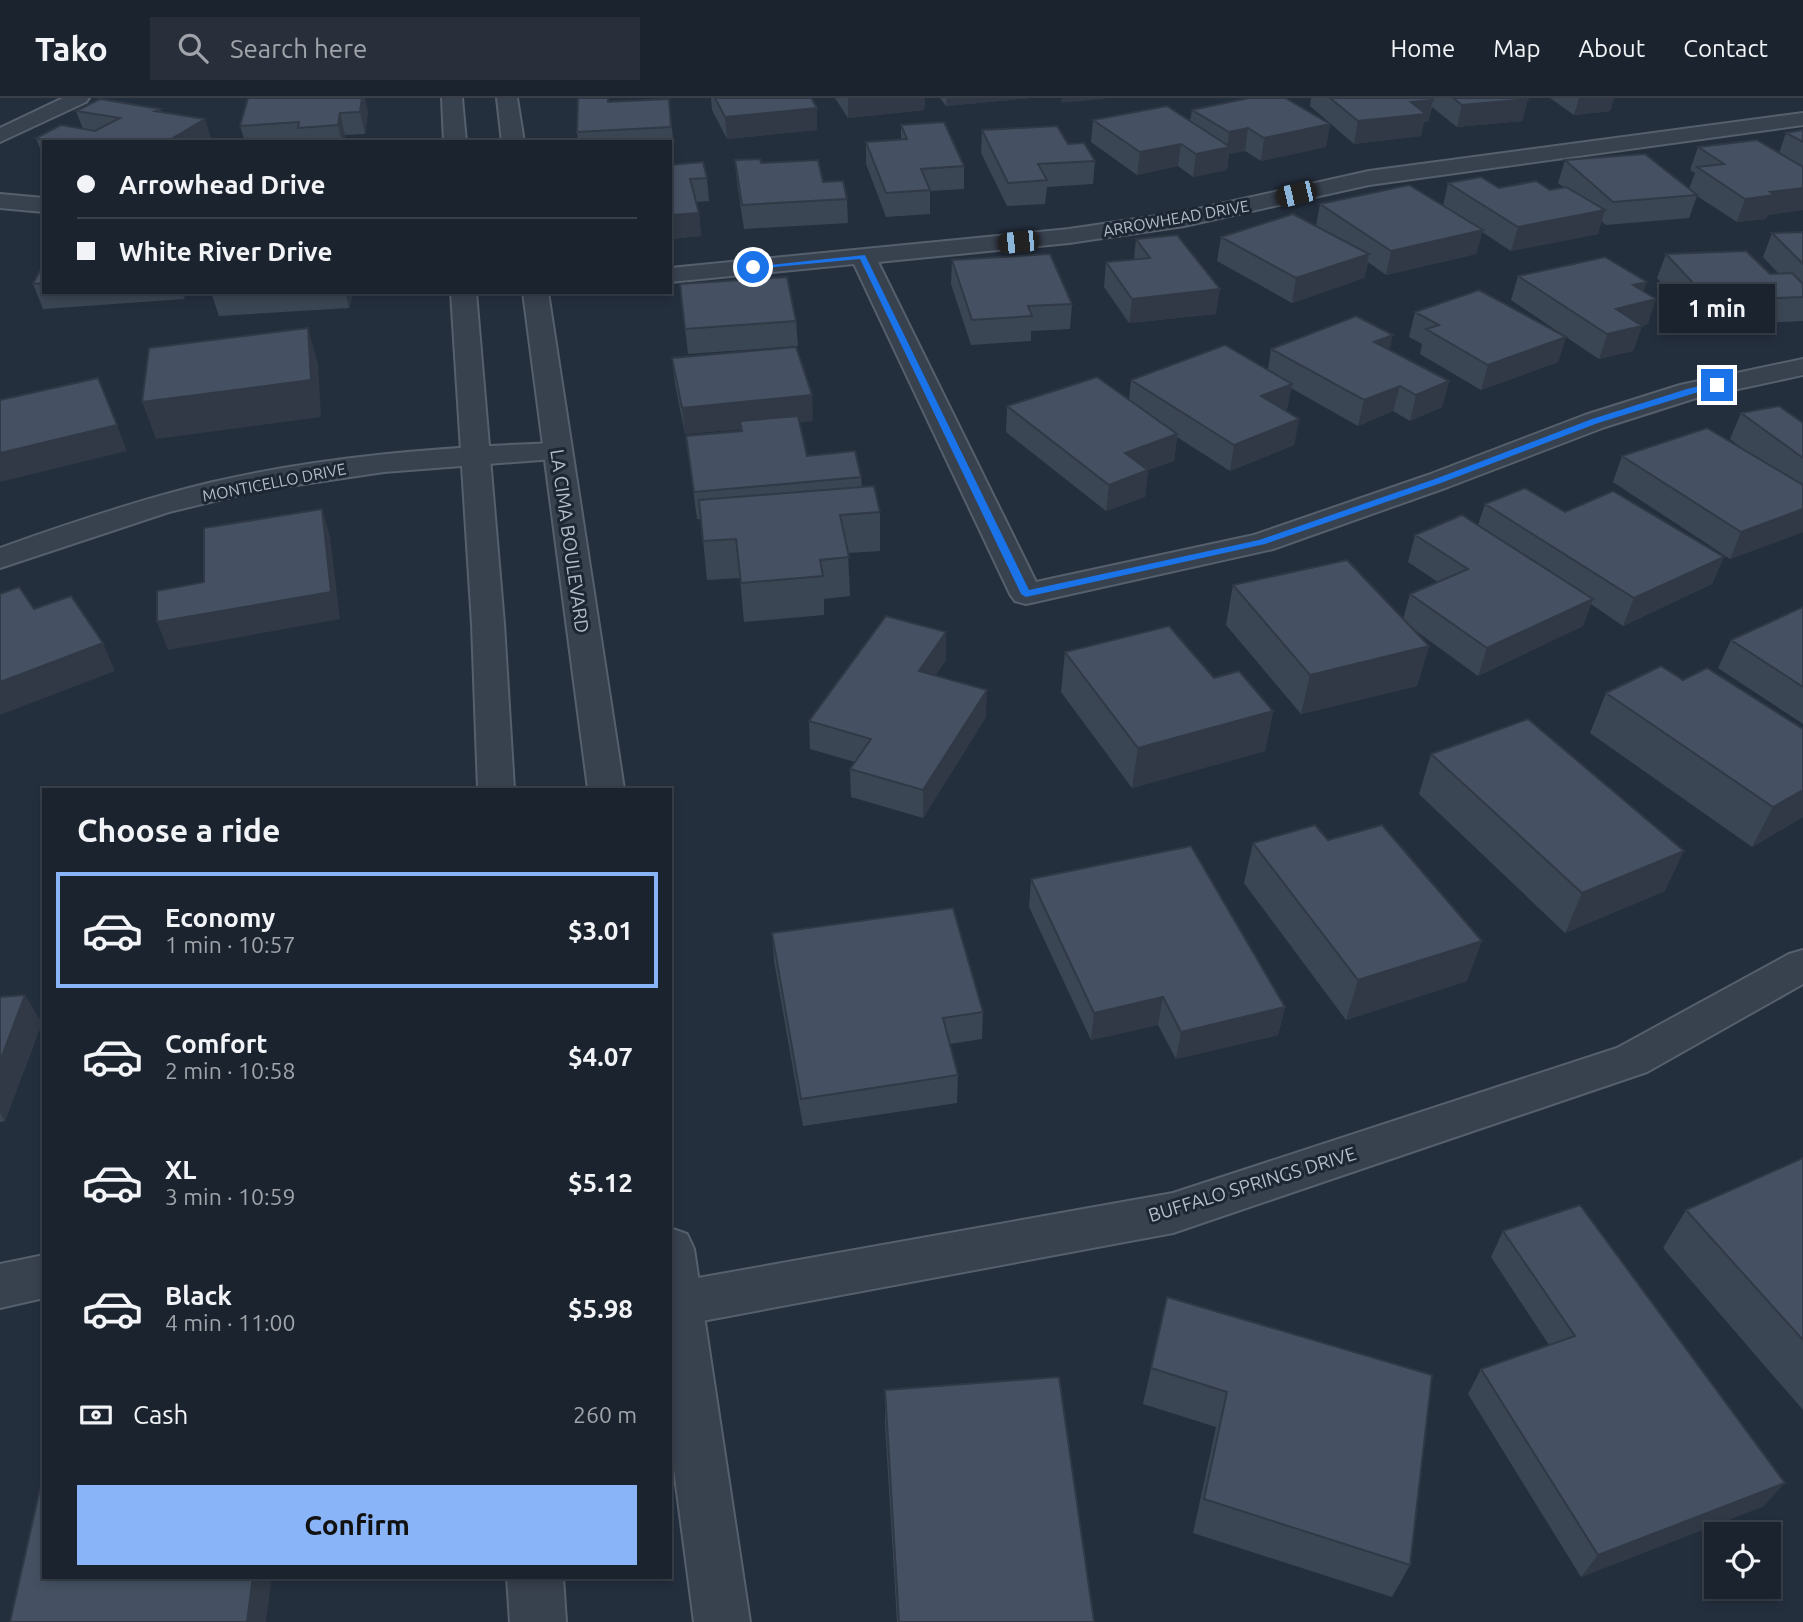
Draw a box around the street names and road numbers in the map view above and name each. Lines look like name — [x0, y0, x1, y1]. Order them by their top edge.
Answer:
street label: ARROWHEAD DRIVE — [1102, 196, 1250, 240]
street label: LA CIMA BOULEVARD — [546, 448, 594, 634]
street label: MONTICELLO DRIVE — [201, 459, 347, 505]
street label: BUFFALO SPRINGS DRIVE — [1145, 1142, 1359, 1226]

